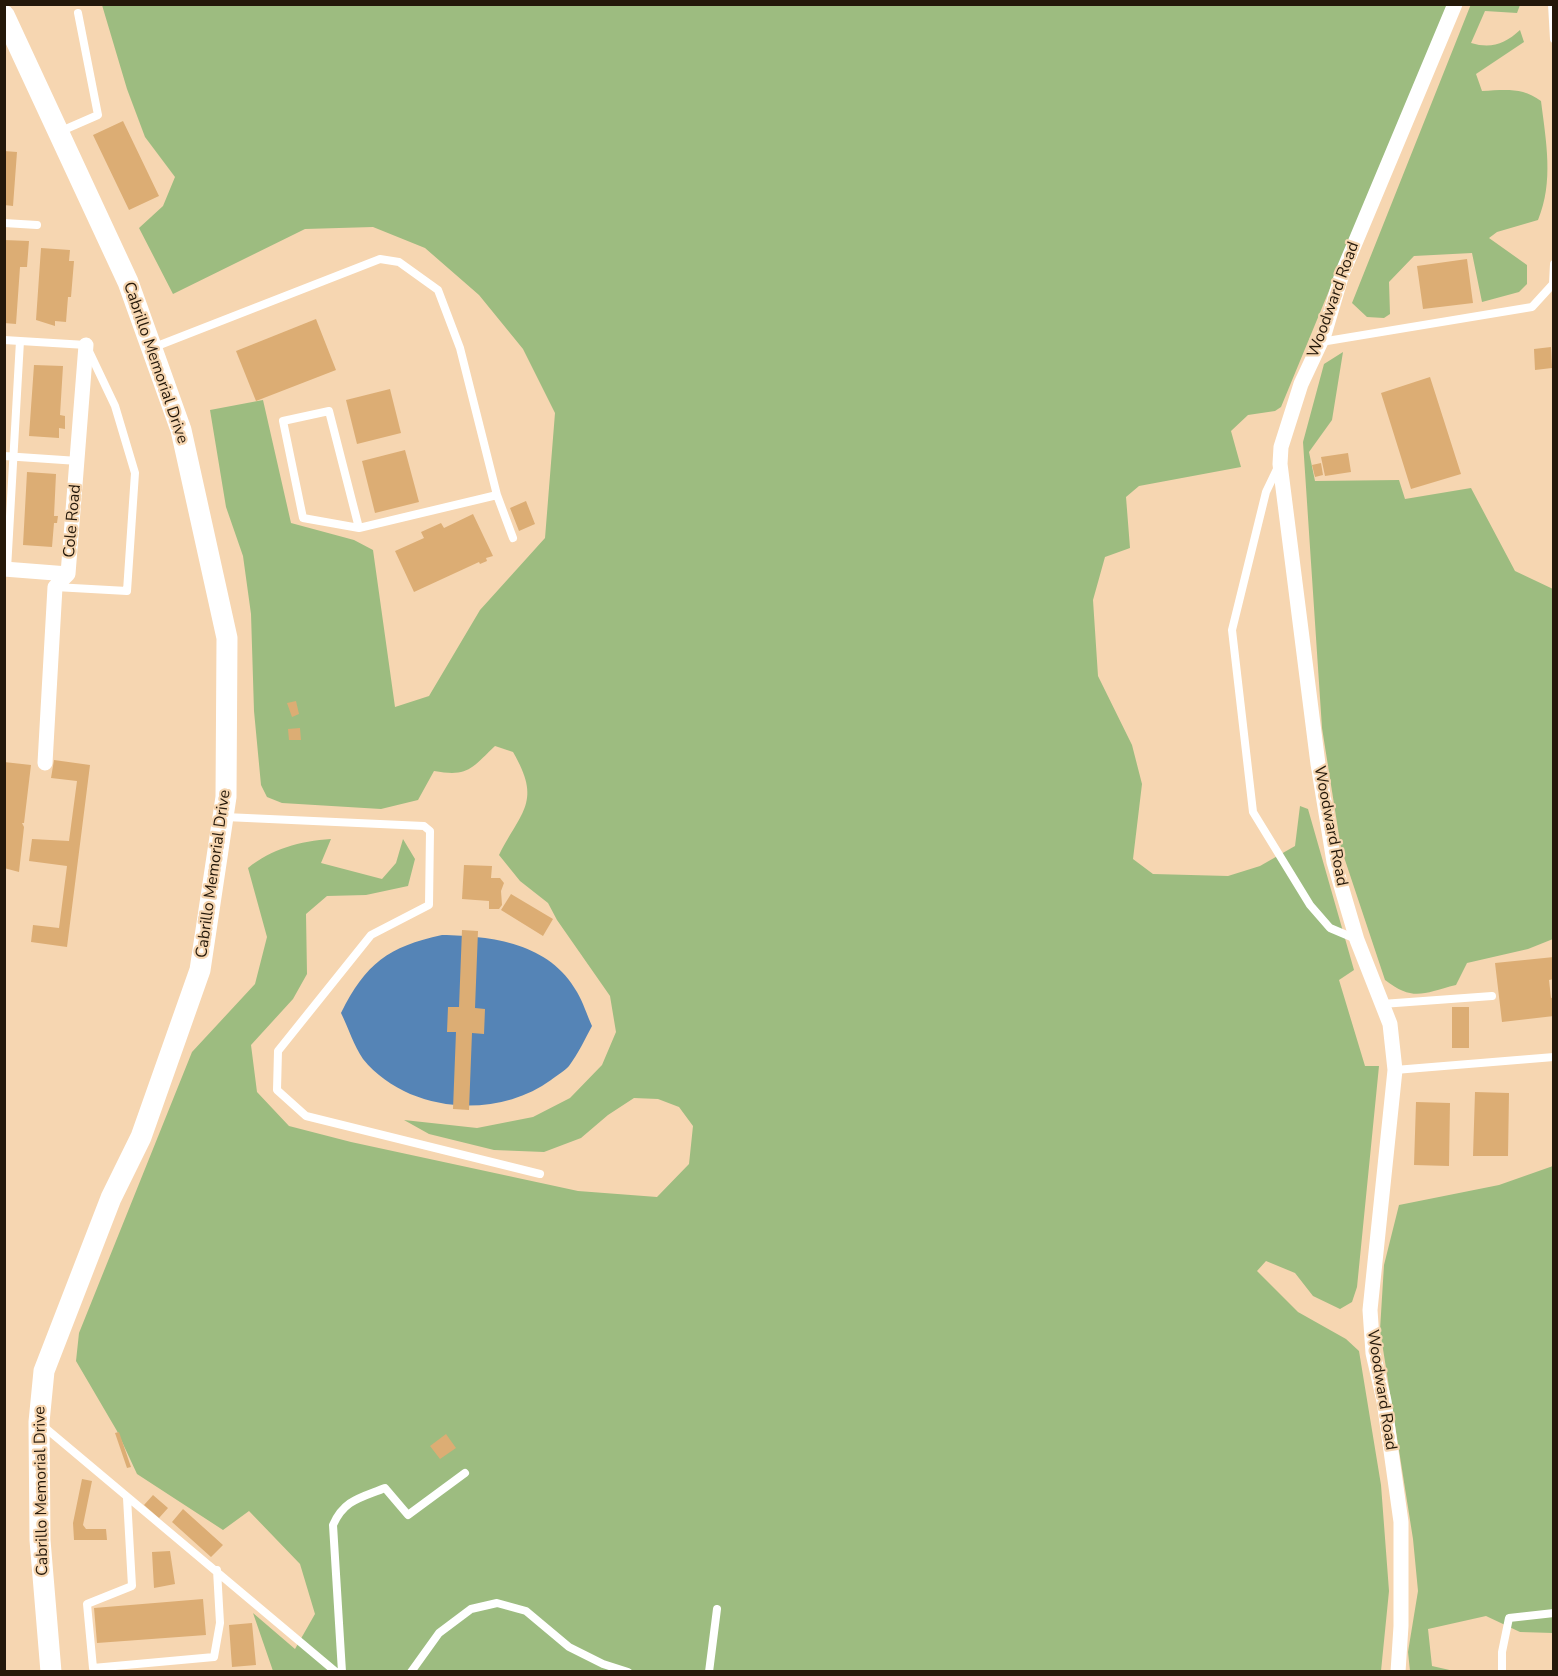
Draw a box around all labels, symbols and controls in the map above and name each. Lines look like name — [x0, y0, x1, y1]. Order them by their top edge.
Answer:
street label: Woodward Road — [1304, 239, 1364, 361]
street label: Cabrillo Memorial Drive — [118, 280, 192, 446]
street label: Cole Road — [60, 483, 86, 559]
street label: Woodward Road — [1309, 764, 1351, 888]
street label: Cabrillo Memorial Drive — [193, 789, 235, 959]
street label: Woodward Road — [1362, 1328, 1400, 1452]
street label: Cabrillo Memorial Drive — [31, 1406, 53, 1576]

